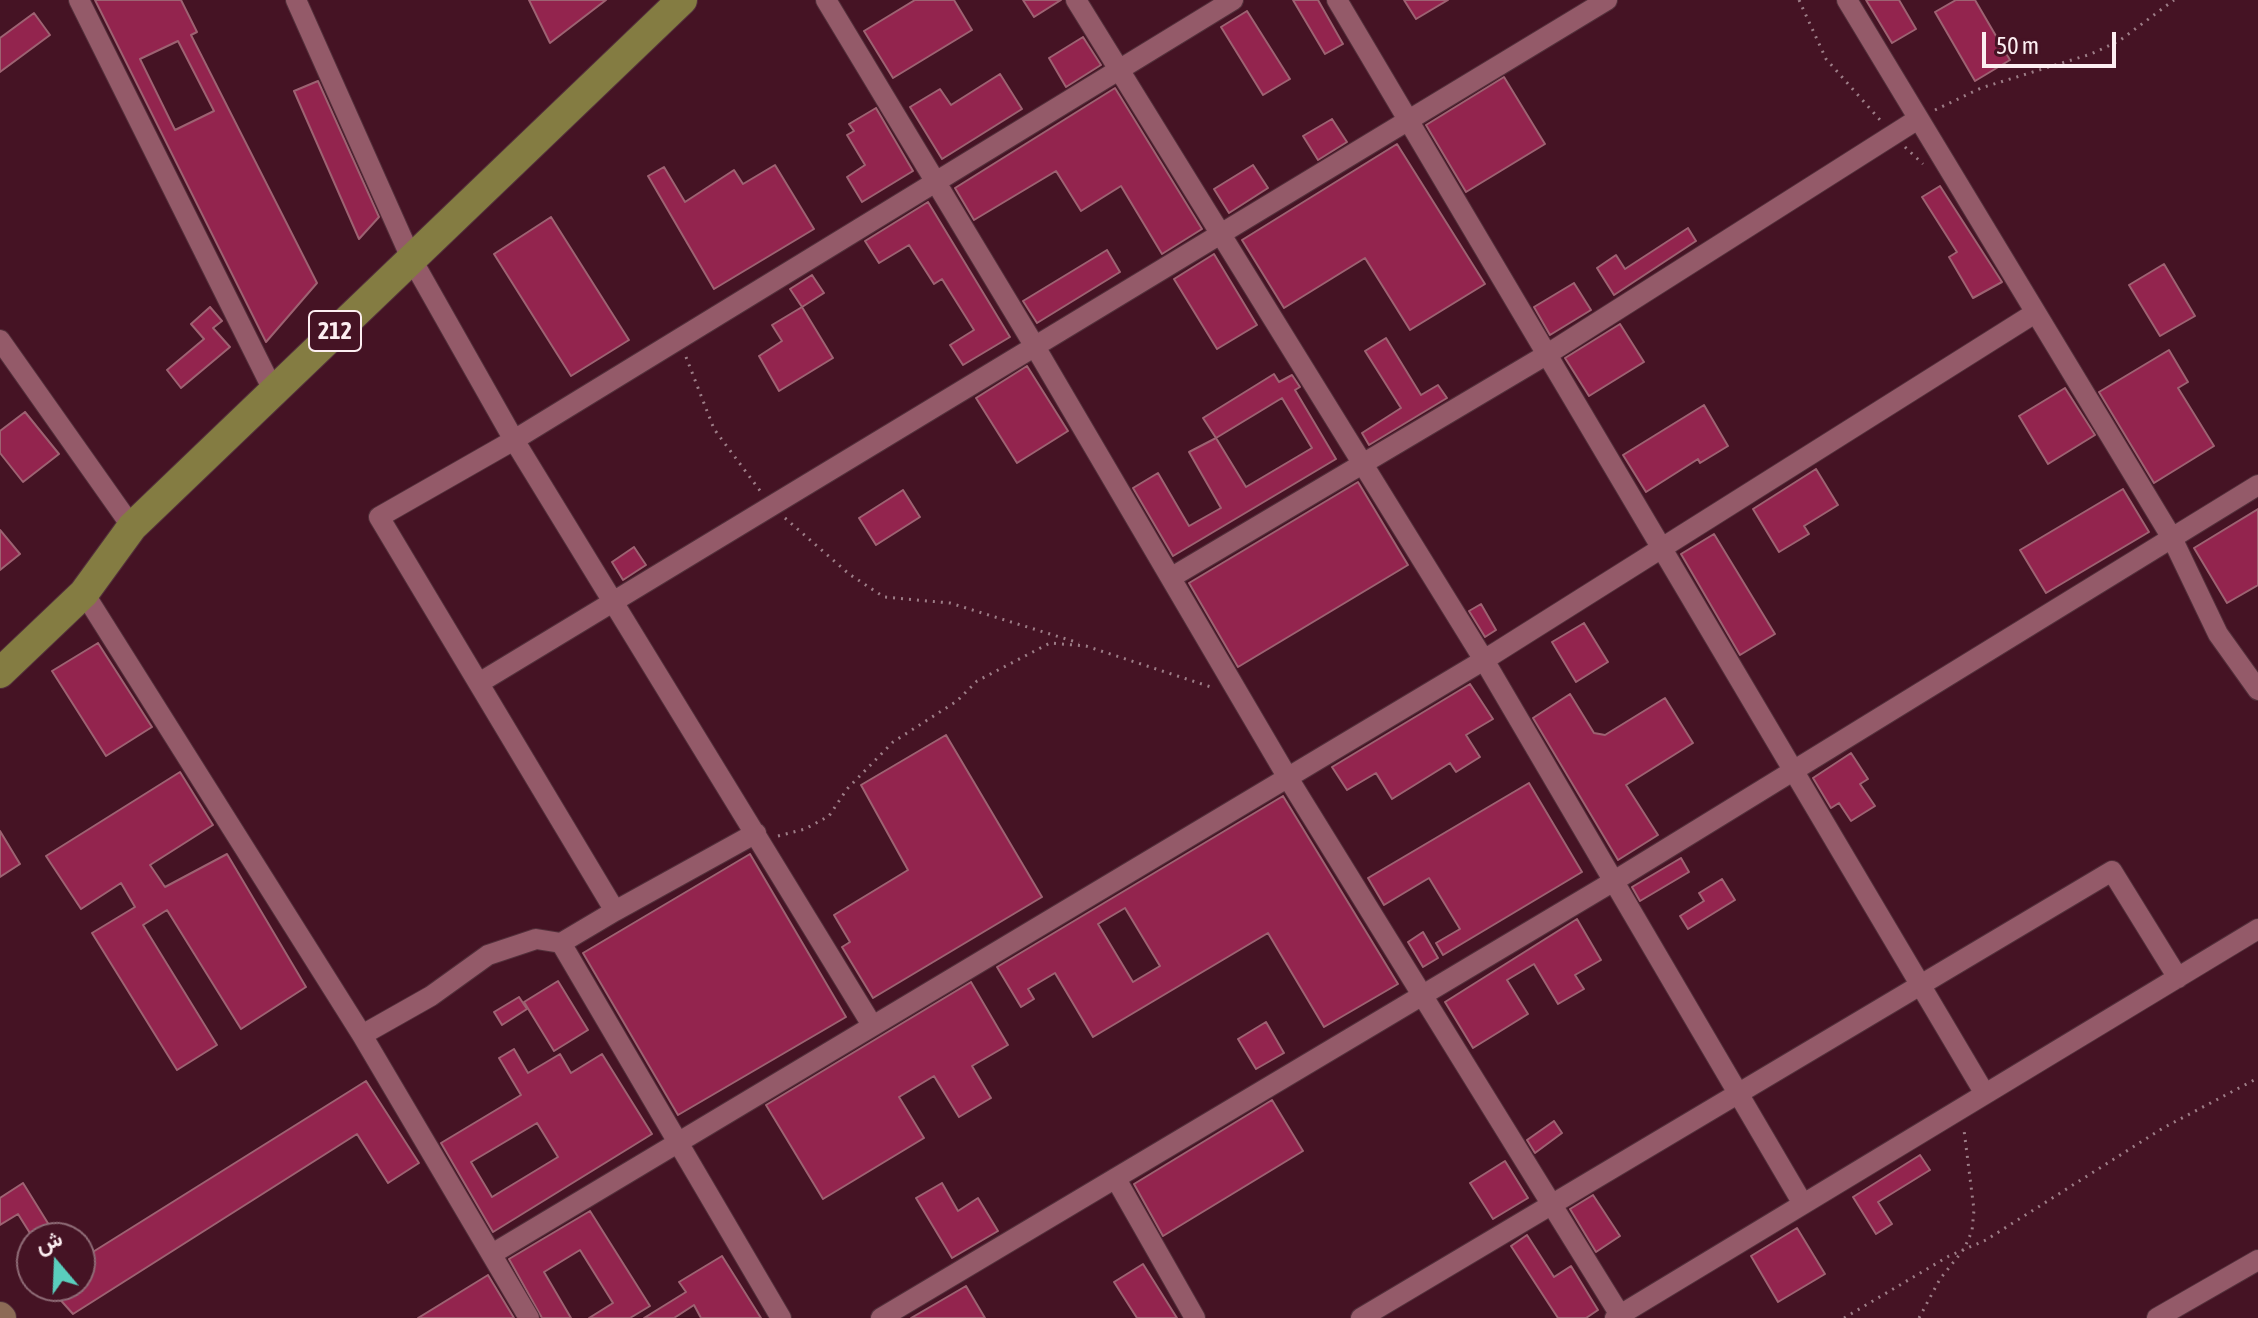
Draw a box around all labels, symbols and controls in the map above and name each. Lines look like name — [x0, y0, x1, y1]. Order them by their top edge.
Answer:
scale bar — [1986, 16, 2120, 66]
text: 50 m — [1996, 32, 2039, 59]
road number: 212 — [309, 311, 361, 351]
north arrow — [16, 1222, 96, 1302]
text: ش — [32, 1225, 66, 1258]

